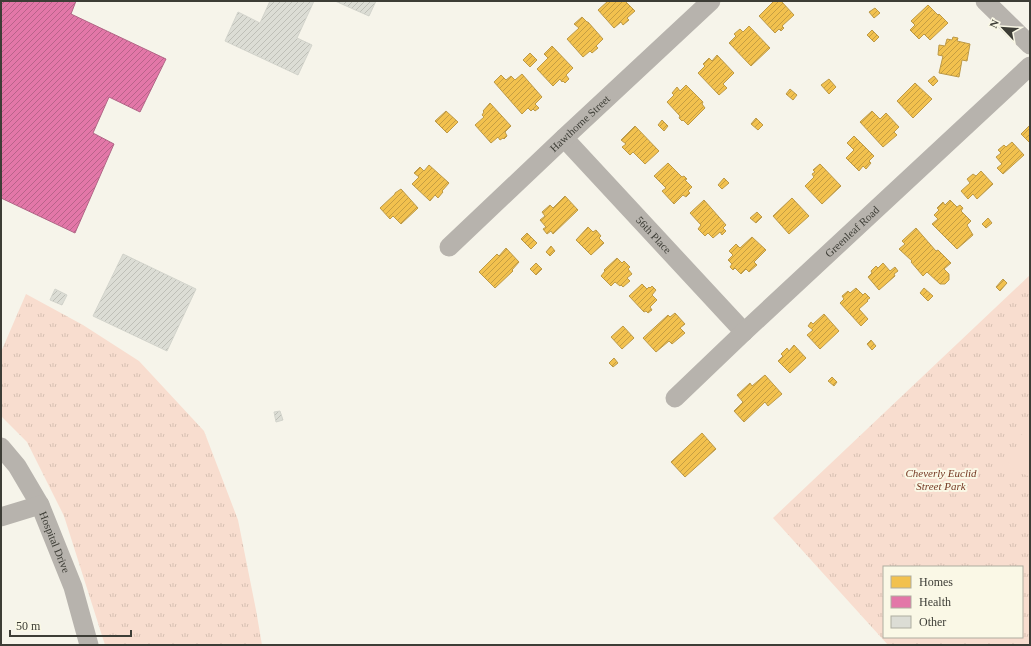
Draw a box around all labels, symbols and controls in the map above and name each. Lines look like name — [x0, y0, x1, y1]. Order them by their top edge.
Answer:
north arrow — [983, 8, 1023, 48]
text: N — [987, 18, 1001, 30]
street label: Hawthorne Street — [547, 93, 612, 154]
street label: Greenleaf Road — [823, 203, 882, 260]
street label: 56th Place — [634, 214, 674, 256]
park label: Cheverly Euclid Street Park — [905, 467, 977, 492]
street label: Hospital Drive — [37, 510, 73, 575]
legend — [883, 566, 1023, 638]
text: Homes — [919, 575, 953, 589]
text: Health — [919, 595, 951, 609]
scale bar — [10, 612, 131, 638]
text: Other — [919, 615, 946, 629]
text: 50 m — [16, 619, 41, 633]

